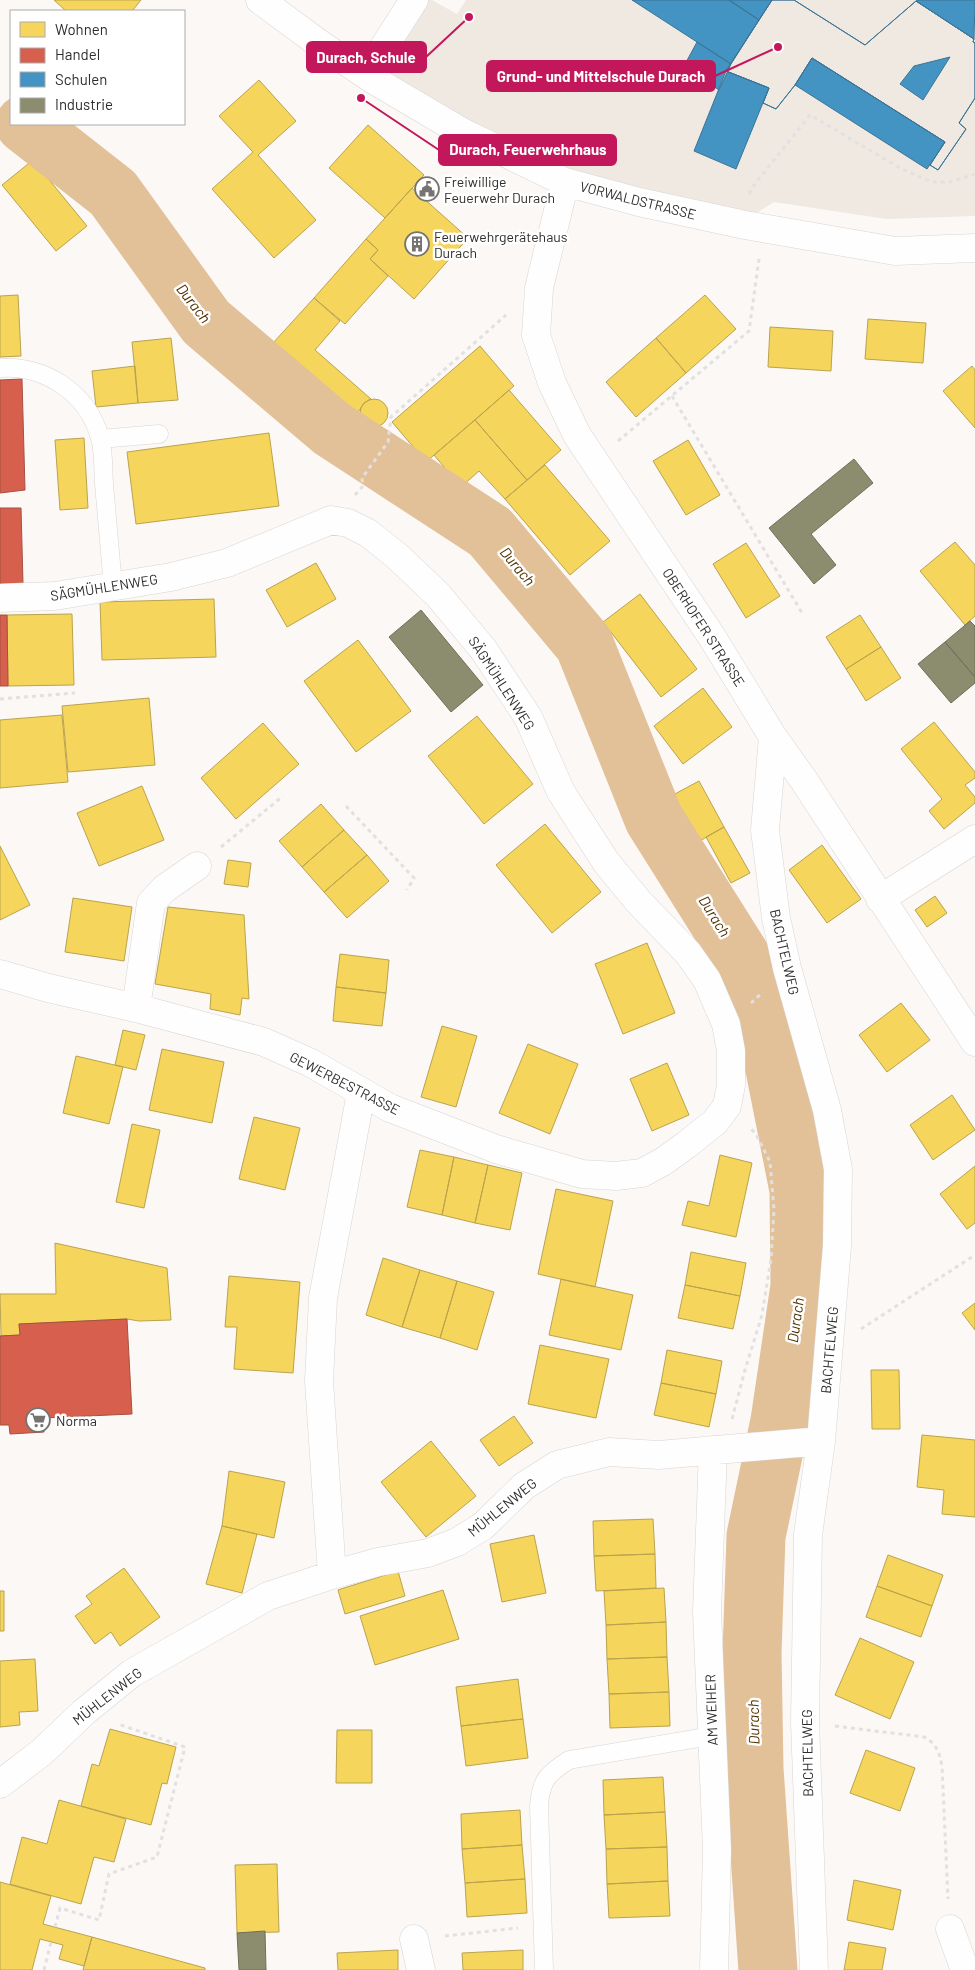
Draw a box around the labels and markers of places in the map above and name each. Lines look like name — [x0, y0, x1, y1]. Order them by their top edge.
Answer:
callout: Durach, Schule — [307, 42, 426, 72]
callout: Grund- und Mittelschule Durach — [487, 61, 715, 91]
callout: Durach, Feuerwehrhaus — [439, 135, 616, 165]
place label: Freiwillige Feuerwehr Durach — [444, 173, 555, 206]
public building icon: Freiwillige Feuerwehr Durach — [414, 176, 440, 202]
place label: Feuerwehrgerätehaus Durach — [434, 228, 568, 261]
building icon: Feuerwehrgerätehaus Durach — [404, 231, 430, 257]
supermarket icon: Norma — [25, 1407, 51, 1433]
place label: Norma — [56, 1412, 97, 1429]

